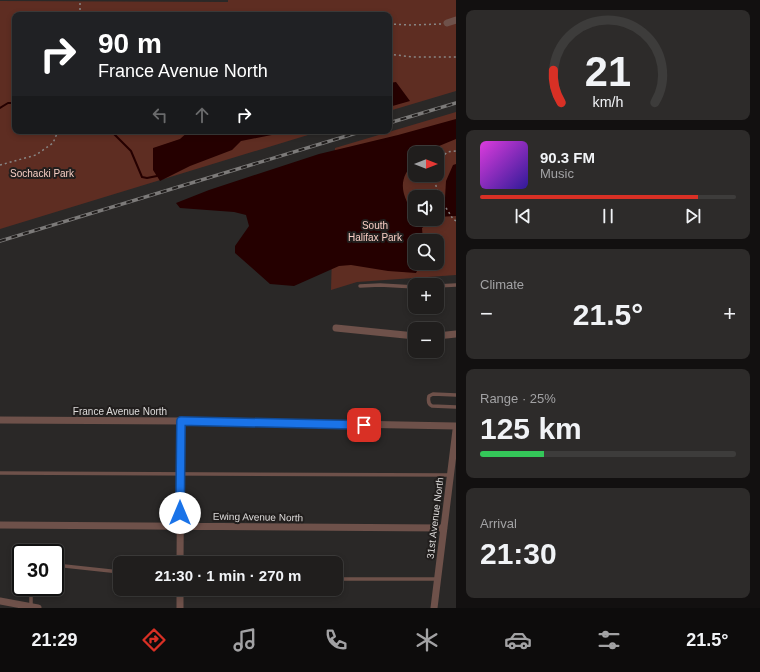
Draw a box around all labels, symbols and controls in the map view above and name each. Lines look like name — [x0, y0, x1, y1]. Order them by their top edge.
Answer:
icon: right — [32, 28, 84, 80]
text: 90 m — [98, 28, 162, 59]
text: 21 — [585, 48, 631, 95]
text: France Avenue North — [98, 61, 268, 81]
text: km/h — [593, 93, 624, 109]
icon: left — [149, 104, 171, 126]
icon: ahead — [191, 104, 213, 126]
icon: right — [233, 104, 255, 126]
north arrow — [408, 146, 444, 182]
map controls — [408, 146, 444, 358]
text: 90.3 FM — [540, 149, 595, 166]
text: Music — [540, 166, 574, 181]
park label: Sochacki Park — [10, 168, 75, 179]
button: sound — [408, 190, 444, 226]
icon: previous — [512, 205, 534, 227]
icon: pause — [597, 205, 619, 227]
icon: next — [682, 205, 704, 227]
park label: South Halifax Park — [348, 220, 403, 243]
button: search — [408, 234, 444, 270]
text: Climate — [480, 277, 524, 292]
button: + — [408, 278, 444, 314]
text: 21.5° — [573, 298, 643, 331]
text: − — [480, 301, 493, 326]
text: + — [723, 301, 736, 326]
button: − — [408, 322, 444, 358]
text: Range · 25% — [480, 391, 556, 406]
street label: France Avenue North — [73, 406, 167, 417]
pin — [347, 408, 381, 442]
text: 125 km — [480, 412, 582, 445]
icon: arrive — [353, 414, 375, 436]
street label: 31st Avenue North — [425, 477, 445, 559]
position arrow — [159, 492, 201, 534]
street label: Ewing Avenue North — [213, 511, 303, 523]
text: Arrival — [480, 516, 517, 531]
text: 21:30 — [480, 537, 557, 570]
speed limit sign: 30 — [12, 544, 64, 596]
text: 21:30 · 1 min · 270 m — [155, 567, 301, 584]
icon: directions — [140, 626, 168, 654]
icon: music — [231, 626, 259, 654]
icon: phone — [322, 626, 350, 654]
icon: climate — [413, 626, 441, 654]
icon: car — [504, 626, 532, 654]
icon: filters — [595, 626, 623, 654]
text: 21:29 — [31, 630, 78, 650]
text: 21.5° — [686, 630, 728, 650]

